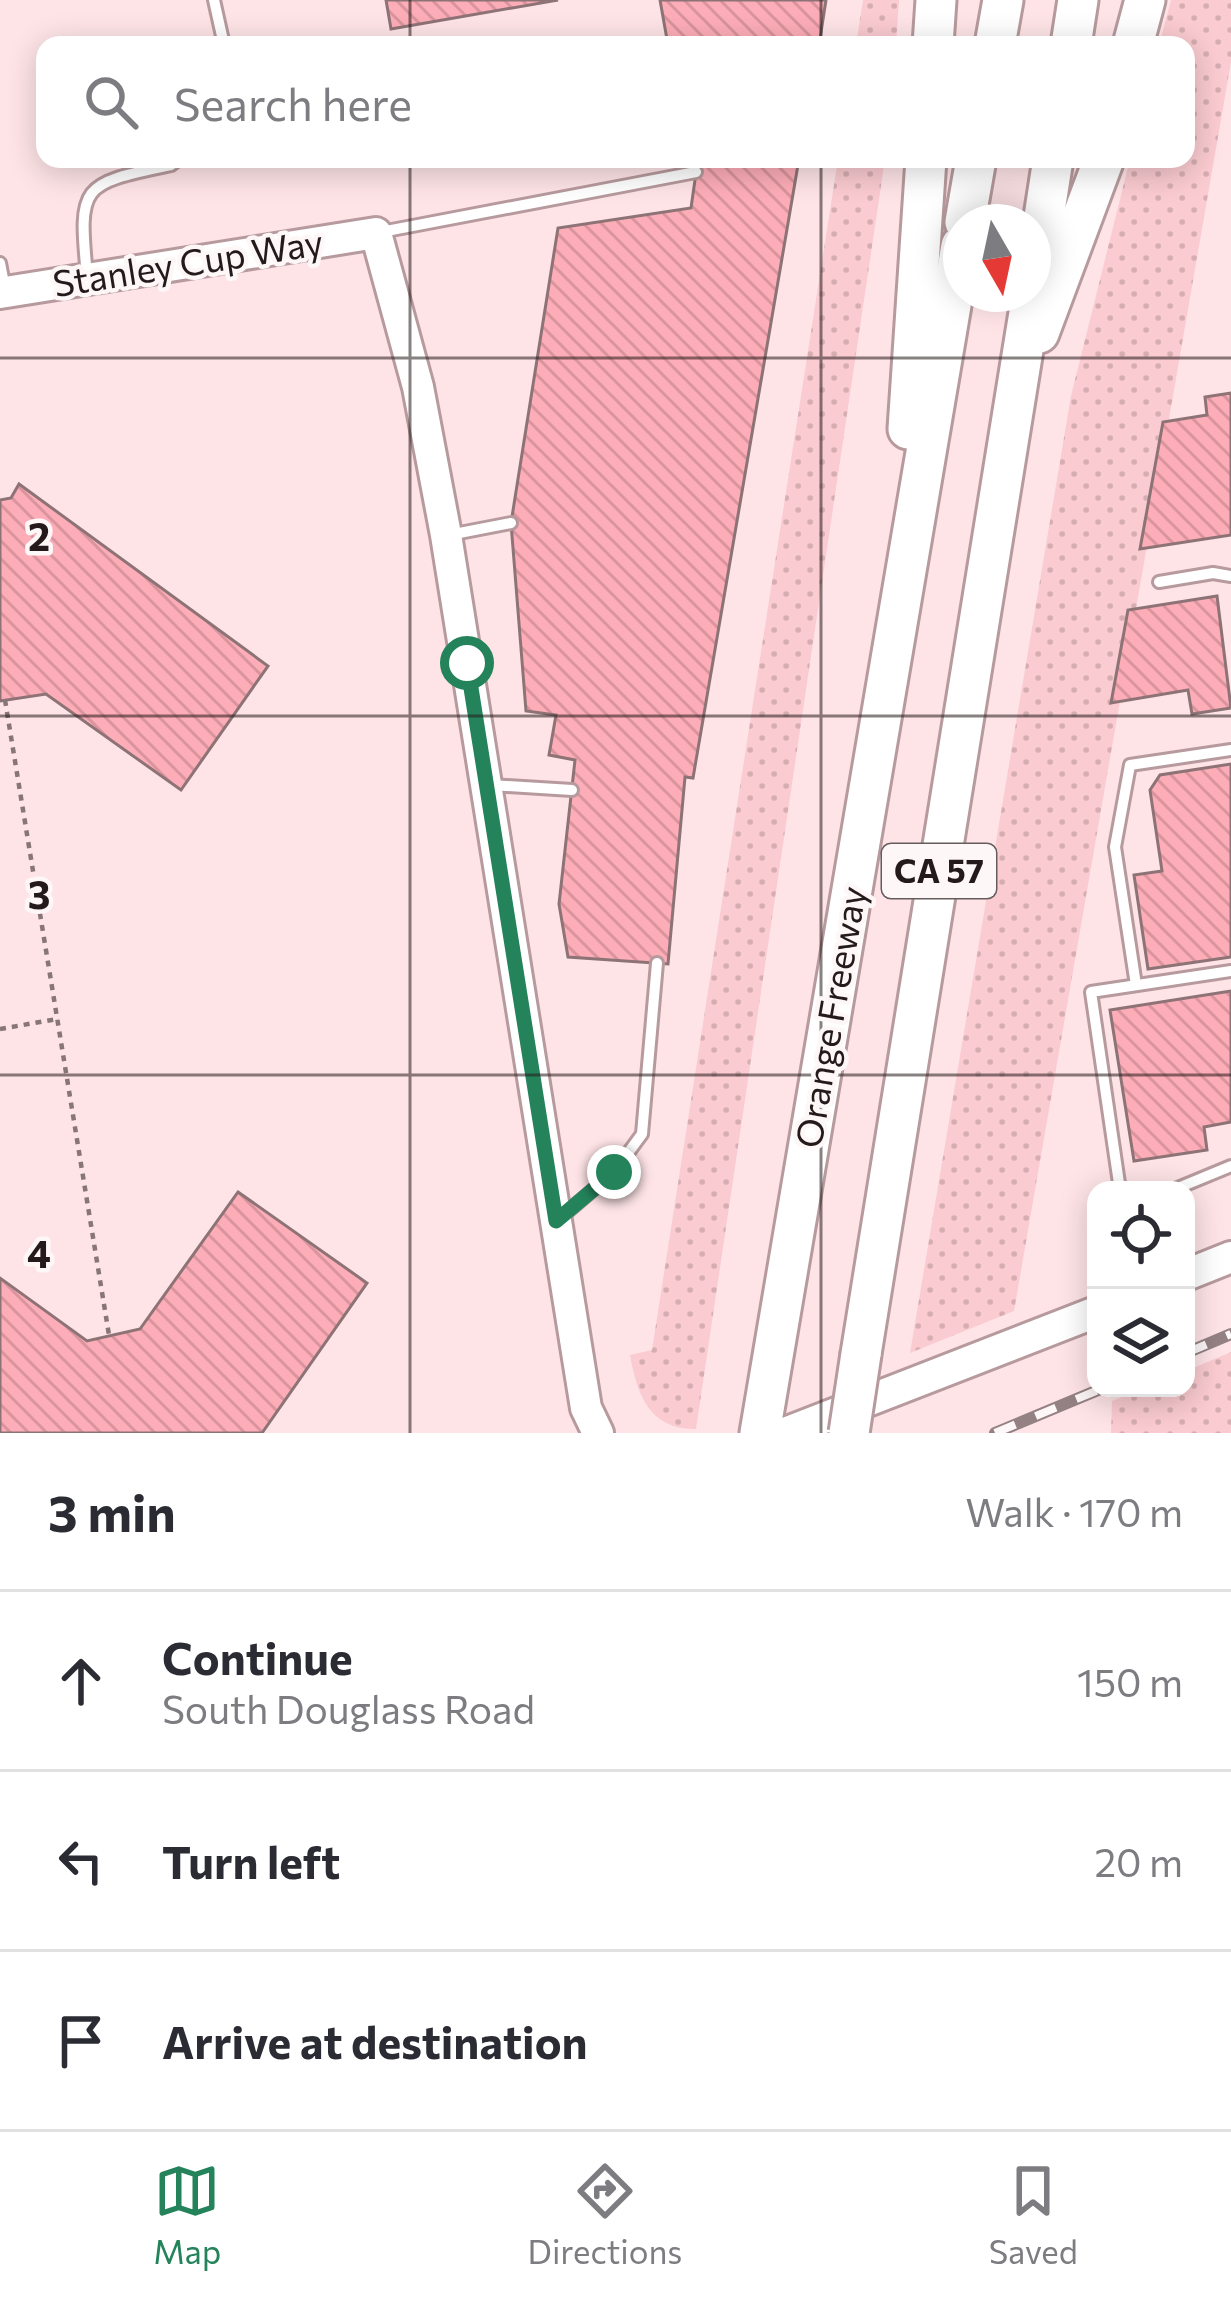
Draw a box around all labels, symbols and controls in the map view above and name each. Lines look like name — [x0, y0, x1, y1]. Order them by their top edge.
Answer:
search box — [36, 36, 1195, 168]
icon: search — [78, 69, 144, 135]
text: Search here — [174, 75, 412, 130]
north arrow — [943, 204, 1051, 312]
street label: Stanley Cup Way — [49, 218, 326, 304]
text: 2 — [28, 511, 50, 559]
route start — [440, 636, 494, 690]
road number: CA 57 — [882, 844, 996, 898]
text: 3 — [28, 869, 50, 917]
street label: Orange Freeway — [784, 882, 874, 1151]
route end — [587, 1145, 641, 1199]
map controls — [1087, 1181, 1195, 1397]
button: locate — [1087, 1181, 1195, 1289]
text: 4 — [27, 1228, 51, 1276]
button: layers — [1087, 1289, 1195, 1397]
text: 3 min — [48, 1480, 176, 1543]
text: Walk · 170 m — [966, 1487, 1183, 1535]
text: Continue — [162, 1629, 353, 1684]
icon: ahead — [48, 1648, 114, 1714]
text: 150 m — [1077, 1657, 1183, 1705]
text: South Douglass Road — [162, 1684, 535, 1732]
icon: left — [48, 1828, 114, 1894]
text: Turn left — [162, 1833, 340, 1888]
text: 20 m — [1095, 1837, 1183, 1885]
icon: arrive — [48, 2008, 114, 2074]
text: Arrive at destination — [162, 2013, 588, 2068]
tab: Map — [153, 2158, 221, 2271]
tab: Directions — [528, 2158, 682, 2271]
tab: Saved — [989, 2158, 1078, 2271]

